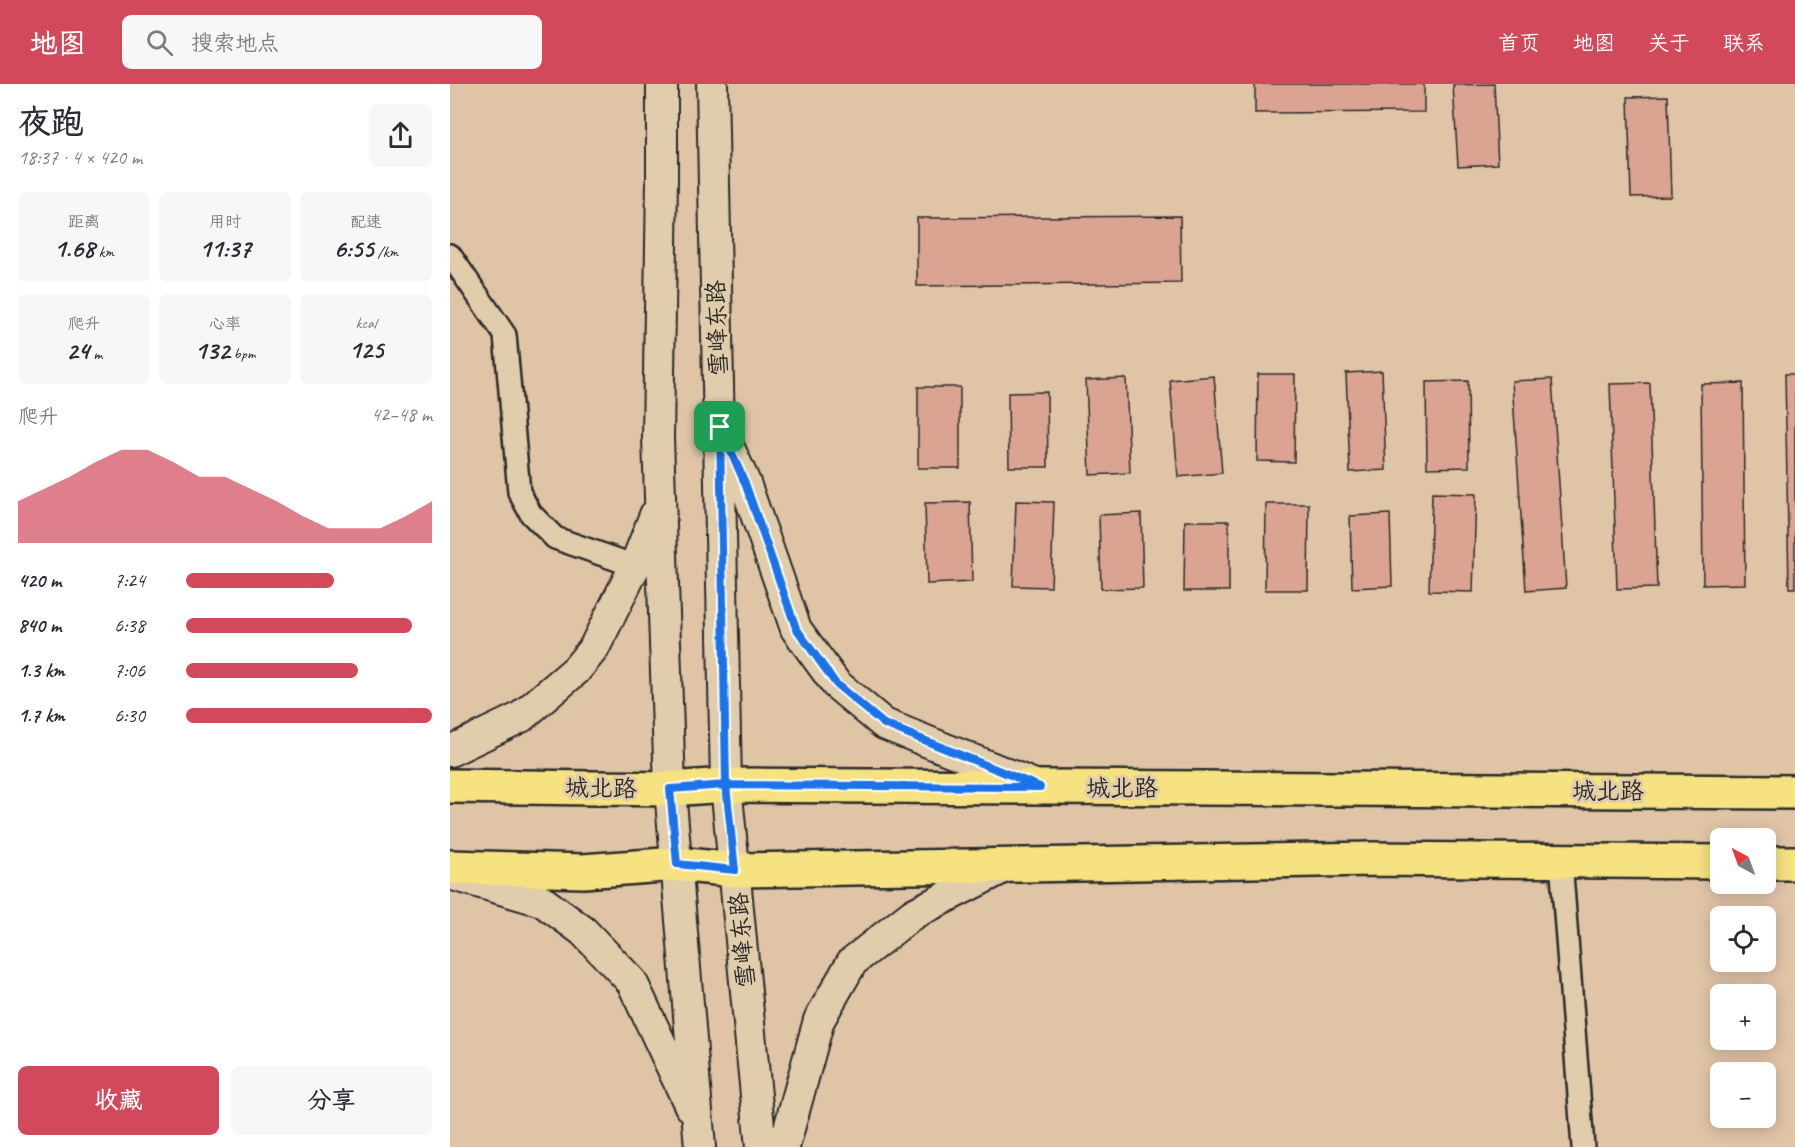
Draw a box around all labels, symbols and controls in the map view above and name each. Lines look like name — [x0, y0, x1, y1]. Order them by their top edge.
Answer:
search box — [122, 15, 542, 69]
text: 地图 — [30, 26, 86, 61]
icon: search — [143, 26, 176, 59]
text: 搜索地点 — [191, 29, 279, 57]
text: 首页 — [1498, 30, 1540, 56]
text: 地图 — [1573, 30, 1615, 56]
text: 关于 — [1648, 30, 1690, 56]
text: 联系 — [1723, 30, 1765, 56]
text: 夜跑 — [18, 101, 84, 143]
button: share — [369, 104, 432, 167]
text: 18:37 · 4 × 420 m — [18, 145, 142, 170]
text: 距离 — [68, 212, 100, 232]
text: 用时 — [209, 212, 241, 232]
text: 配速 — [350, 212, 382, 232]
text: 1.68 — [54, 232, 95, 265]
text: 11:37 — [199, 232, 251, 265]
text: 6:55 — [334, 232, 374, 265]
text: km — [95, 242, 114, 262]
text: /km — [374, 242, 398, 262]
street label: 雪峰东路 — [700, 280, 734, 376]
text: kcal — [355, 313, 377, 333]
text: 爬升 — [68, 314, 100, 334]
text: 心率 — [209, 314, 241, 334]
text: 125 — [349, 333, 383, 366]
text: 24 — [66, 334, 89, 367]
text: 132 — [195, 334, 230, 367]
text: m — [89, 344, 102, 364]
text: bpm — [230, 344, 255, 364]
pin — [694, 401, 745, 452]
text: 42–48 m — [371, 402, 432, 427]
text: 爬升 — [18, 404, 58, 429]
icon: arrive — [703, 410, 736, 443]
text: 420 m — [18, 568, 61, 593]
text: 7:24 — [114, 568, 145, 593]
text: 840 m — [18, 613, 61, 638]
text: 6:38 — [114, 613, 145, 638]
text: 1.3 km — [18, 658, 65, 683]
text: 7:06 — [114, 658, 145, 683]
text: 1.7 km — [18, 703, 64, 728]
text: 6:30 — [114, 703, 145, 728]
street label: 城北路 — [565, 772, 637, 804]
street label: 城北路 — [1086, 773, 1158, 803]
street label: 城北路 — [1572, 776, 1644, 806]
north arrow — [1710, 828, 1776, 894]
map controls — [1710, 828, 1776, 1128]
street label: 雪峰东路 — [723, 891, 761, 989]
button: locate — [1710, 906, 1776, 972]
button: + — [1710, 984, 1776, 1050]
button: − — [1710, 1062, 1776, 1128]
button: 收藏 — [18, 1066, 219, 1135]
button: 分享 — [231, 1066, 432, 1135]

